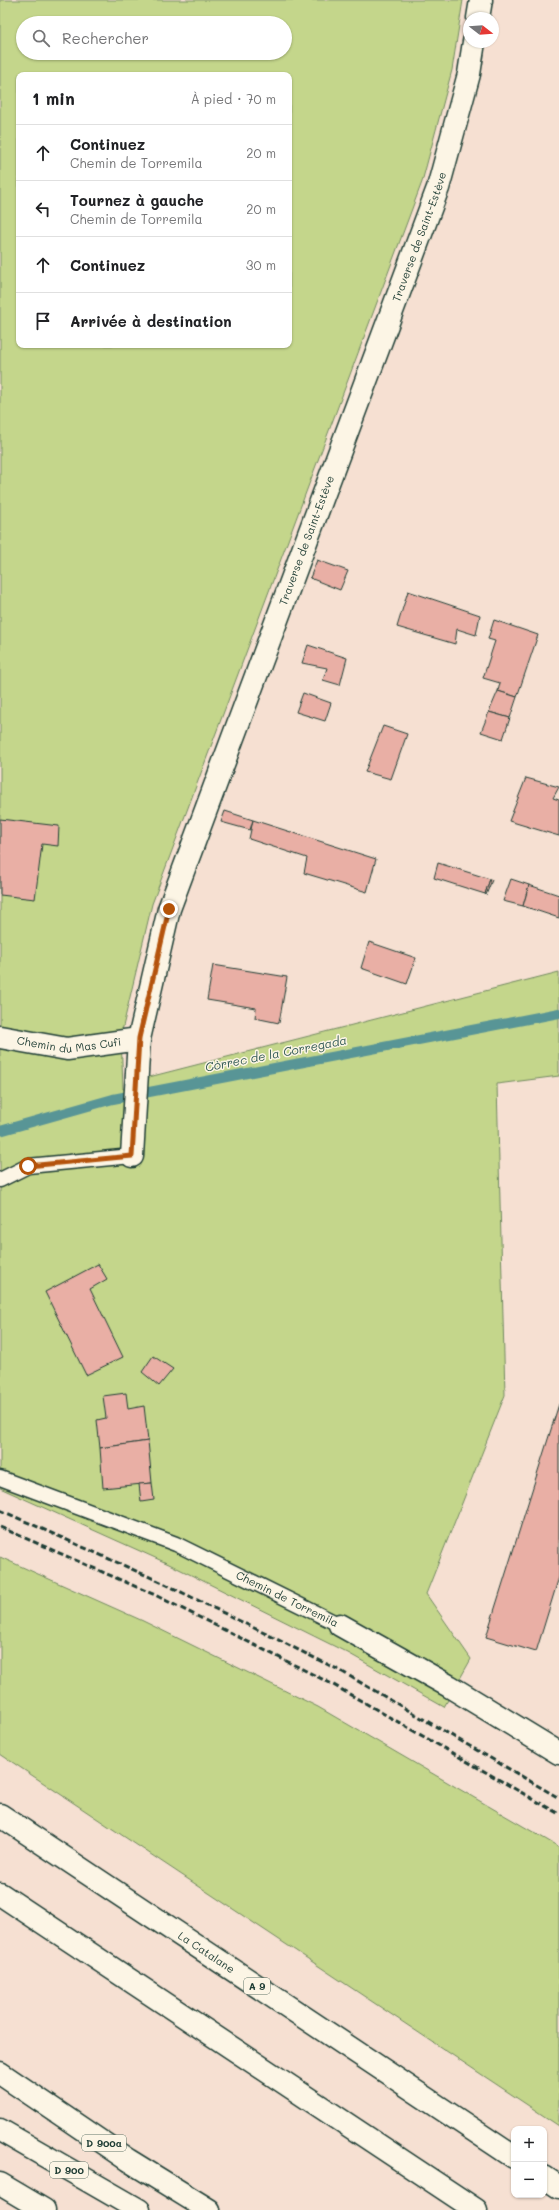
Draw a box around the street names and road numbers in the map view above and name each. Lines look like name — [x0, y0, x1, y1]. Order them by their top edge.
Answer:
street label: Traverse de Saint-Estève — [388, 170, 449, 304]
street label: Traverse de Saint-Estève — [275, 473, 337, 607]
street label: Chemin du Mas Cufi — [16, 1032, 122, 1056]
street label: Chemin de Torremila — [234, 1567, 341, 1630]
street label: La Catalane — [175, 1928, 238, 1976]
road number: A 9 — [244, 1978, 270, 1994]
road number: D 900a — [82, 2135, 126, 2151]
road number: D 900 — [50, 2162, 88, 2178]

